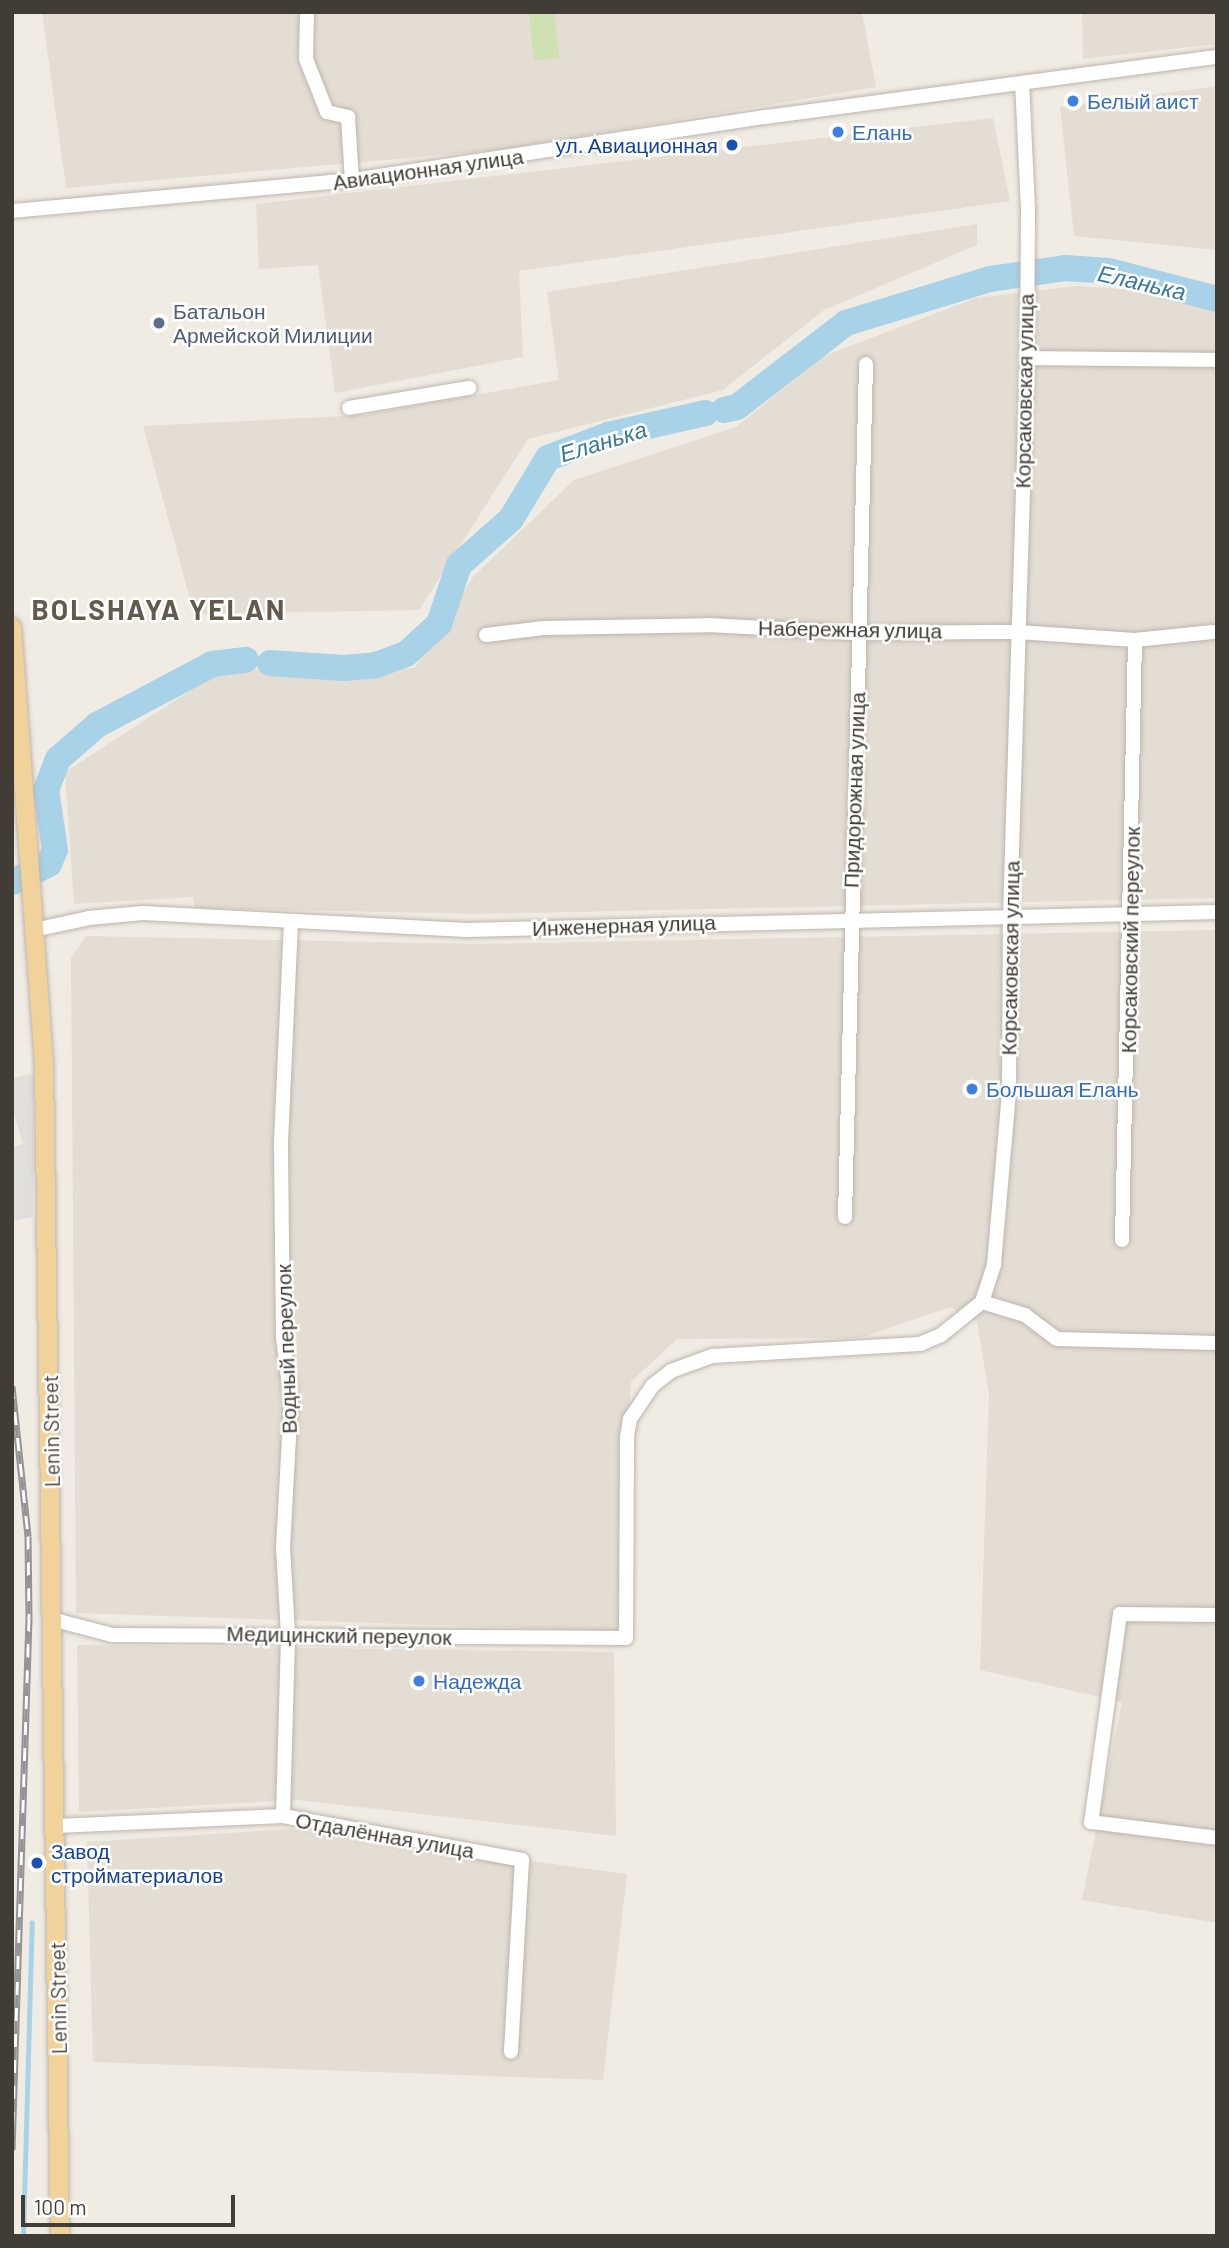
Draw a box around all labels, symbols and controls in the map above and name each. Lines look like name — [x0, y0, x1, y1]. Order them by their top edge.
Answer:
place label: Белый аист — [1087, 88, 1199, 114]
marker: Белый аист — [1065, 93, 1081, 109]
place label: Елань — [852, 119, 912, 145]
marker: Елань — [830, 124, 846, 140]
place label: ул. Авиационная — [555, 132, 718, 158]
marker: ул. Авиационная — [724, 137, 740, 153]
street label: Авиационная улица — [331, 143, 525, 195]
water label: Еланька — [1095, 258, 1189, 306]
street label: Корсаковская улица — [1010, 293, 1038, 489]
place label: Батальон Армейской Милиции — [173, 298, 373, 348]
marker: Батальон Армейской Милиции — [151, 315, 167, 331]
water label: Еланька — [556, 415, 650, 467]
district label: BOLSHAYA YELAN — [33, 592, 285, 626]
street label: Набережная улица — [758, 615, 942, 643]
street label: Придорожная улица — [838, 692, 870, 888]
street label: Корсаковский переулок — [1115, 826, 1145, 1054]
street label: Корсаковская улица — [996, 860, 1024, 1056]
street label: Инженерная улица — [532, 909, 716, 941]
place label: Большая Елань — [986, 1076, 1139, 1102]
marker: Большая Елань — [964, 1081, 980, 1097]
street label: Водный переулок — [270, 1264, 302, 1434]
street label: Lenin Street — [37, 1374, 65, 1488]
street label: Медицинский переулок — [226, 1620, 452, 1650]
place label: Надежда — [433, 1668, 522, 1694]
marker: Надежда — [411, 1673, 427, 1689]
street label: Отдалённая улица — [294, 1807, 476, 1863]
place label: Завод стройматериалов — [51, 1838, 223, 1888]
marker: Завод стройматериалов — [29, 1855, 45, 1871]
street label: Lenin Street — [44, 1941, 72, 2055]
scale bar — [24, 2182, 238, 2226]
text: 100 m — [34, 2194, 87, 2219]

